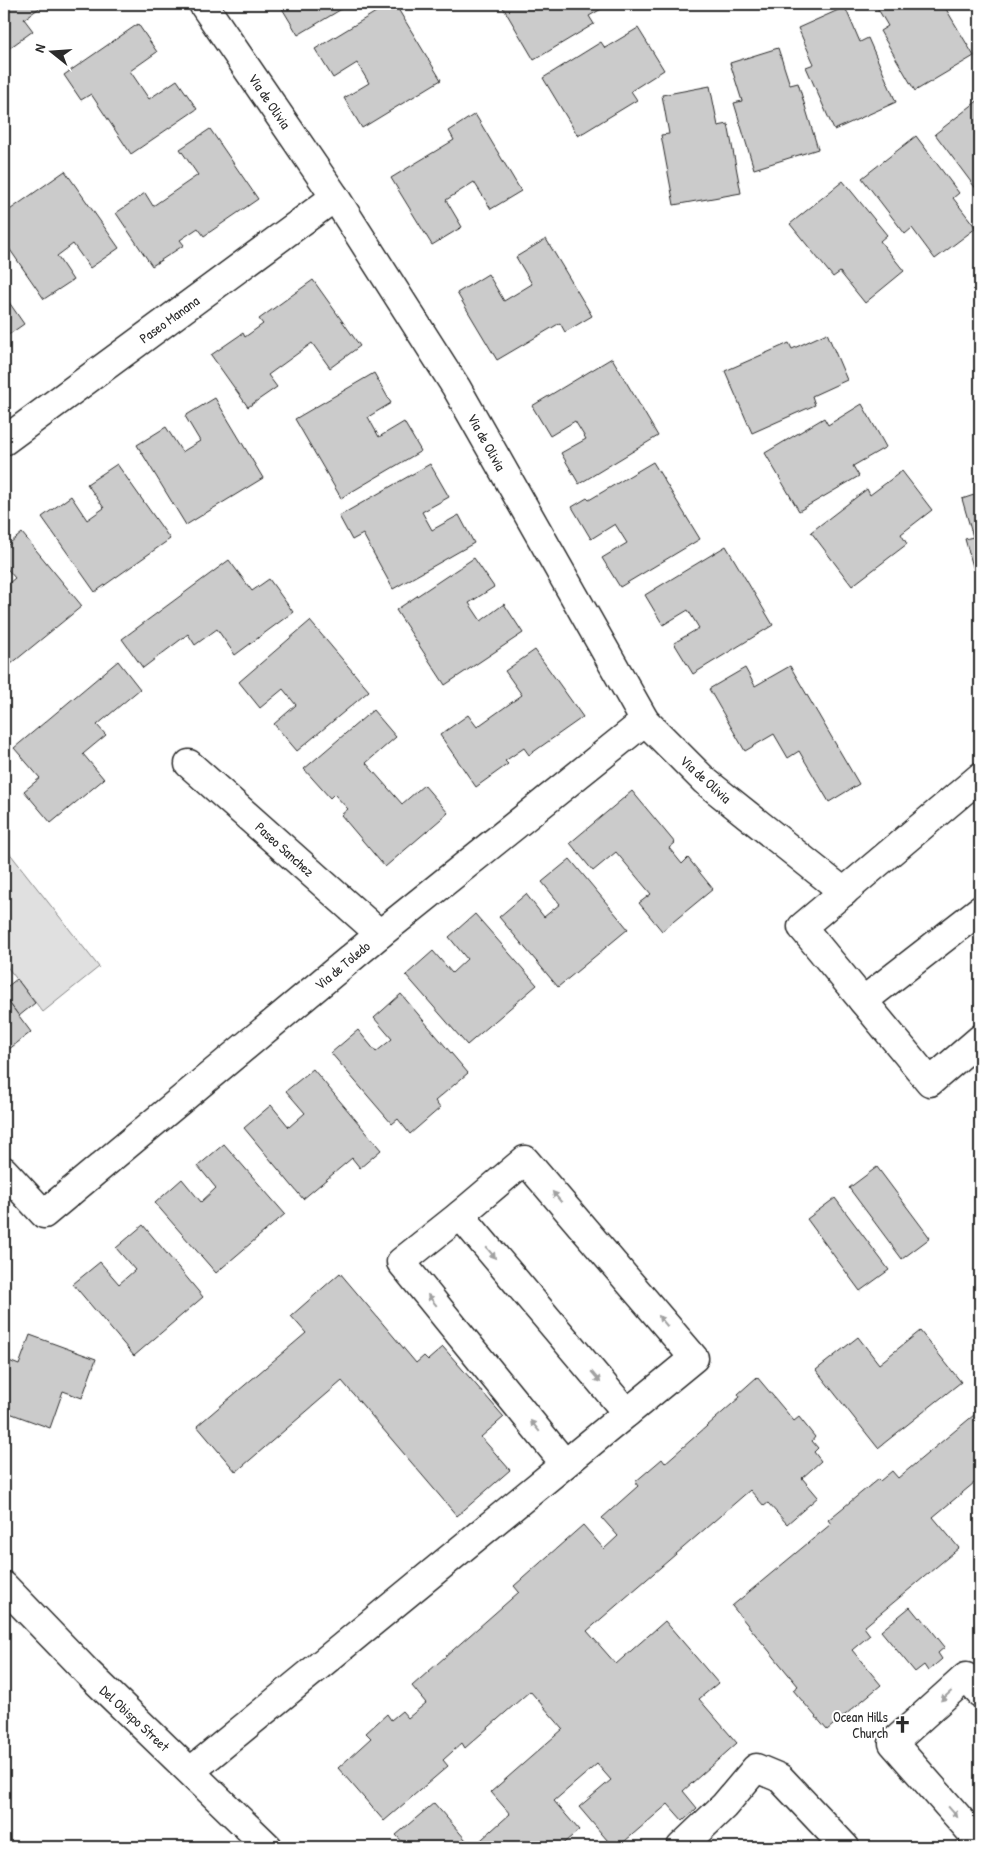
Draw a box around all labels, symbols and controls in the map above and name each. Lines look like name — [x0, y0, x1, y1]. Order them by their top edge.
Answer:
north arrow — [28, 28, 78, 78]
text: N — [29, 41, 49, 54]
street label: Via de Olivia — [245, 70, 296, 133]
street label: Paseo Manana — [135, 291, 203, 347]
street label: Via de Olivia — [463, 410, 511, 475]
street label: Via de Olivia — [676, 751, 736, 807]
street label: Paseo Sanchez — [251, 817, 319, 881]
street label: Via de Toledo — [310, 936, 374, 994]
one-way arrow — [552, 1191, 563, 1204]
one-way arrow — [485, 1246, 497, 1258]
one-way arrow — [427, 1294, 438, 1307]
one-way arrow — [657, 1315, 668, 1328]
one-way arrow — [591, 1370, 602, 1383]
one-way arrow — [529, 1420, 540, 1433]
street label: Del Obispo Street — [95, 1681, 174, 1756]
one-way arrow — [940, 1690, 952, 1702]
place label: Ocean Hills Church — [833, 1707, 888, 1742]
church icon: Ocean Hills Church — [892, 1714, 912, 1734]
one-way arrow — [947, 1805, 959, 1817]

